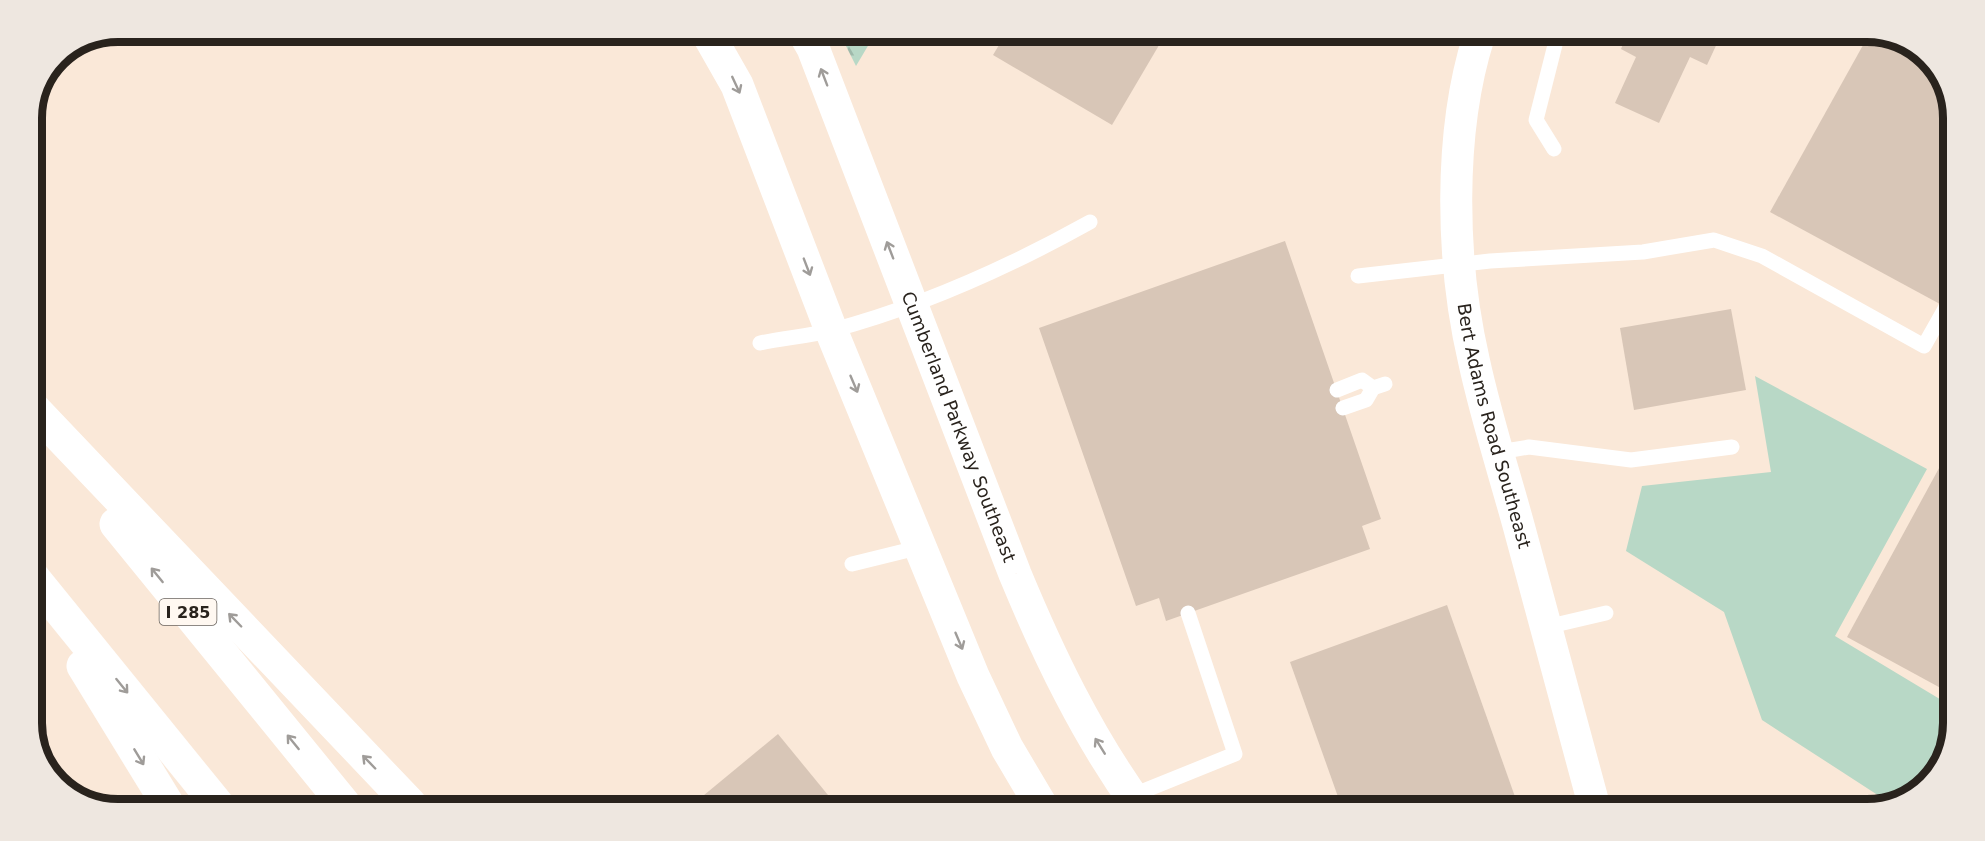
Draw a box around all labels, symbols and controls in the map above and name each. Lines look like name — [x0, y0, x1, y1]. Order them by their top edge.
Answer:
one-way arrow — [818, 68, 829, 87]
one-way arrow — [731, 76, 743, 94]
one-way arrow — [884, 241, 895, 260]
one-way arrow — [802, 257, 813, 276]
street label: Cumberland Parkway Southeast — [898, 288, 1020, 565]
street label: Bert Adams Road Southeast — [1453, 302, 1535, 551]
one-way arrow — [849, 375, 860, 393]
one-way arrow — [151, 567, 164, 583]
road number: I 285 — [160, 599, 216, 625]
one-way arrow — [228, 613, 242, 628]
one-way arrow — [954, 632, 965, 650]
one-way arrow — [115, 678, 128, 694]
one-way arrow — [287, 734, 300, 750]
one-way arrow — [1093, 738, 1105, 755]
one-way arrow — [133, 748, 145, 765]
one-way arrow — [362, 754, 377, 769]

